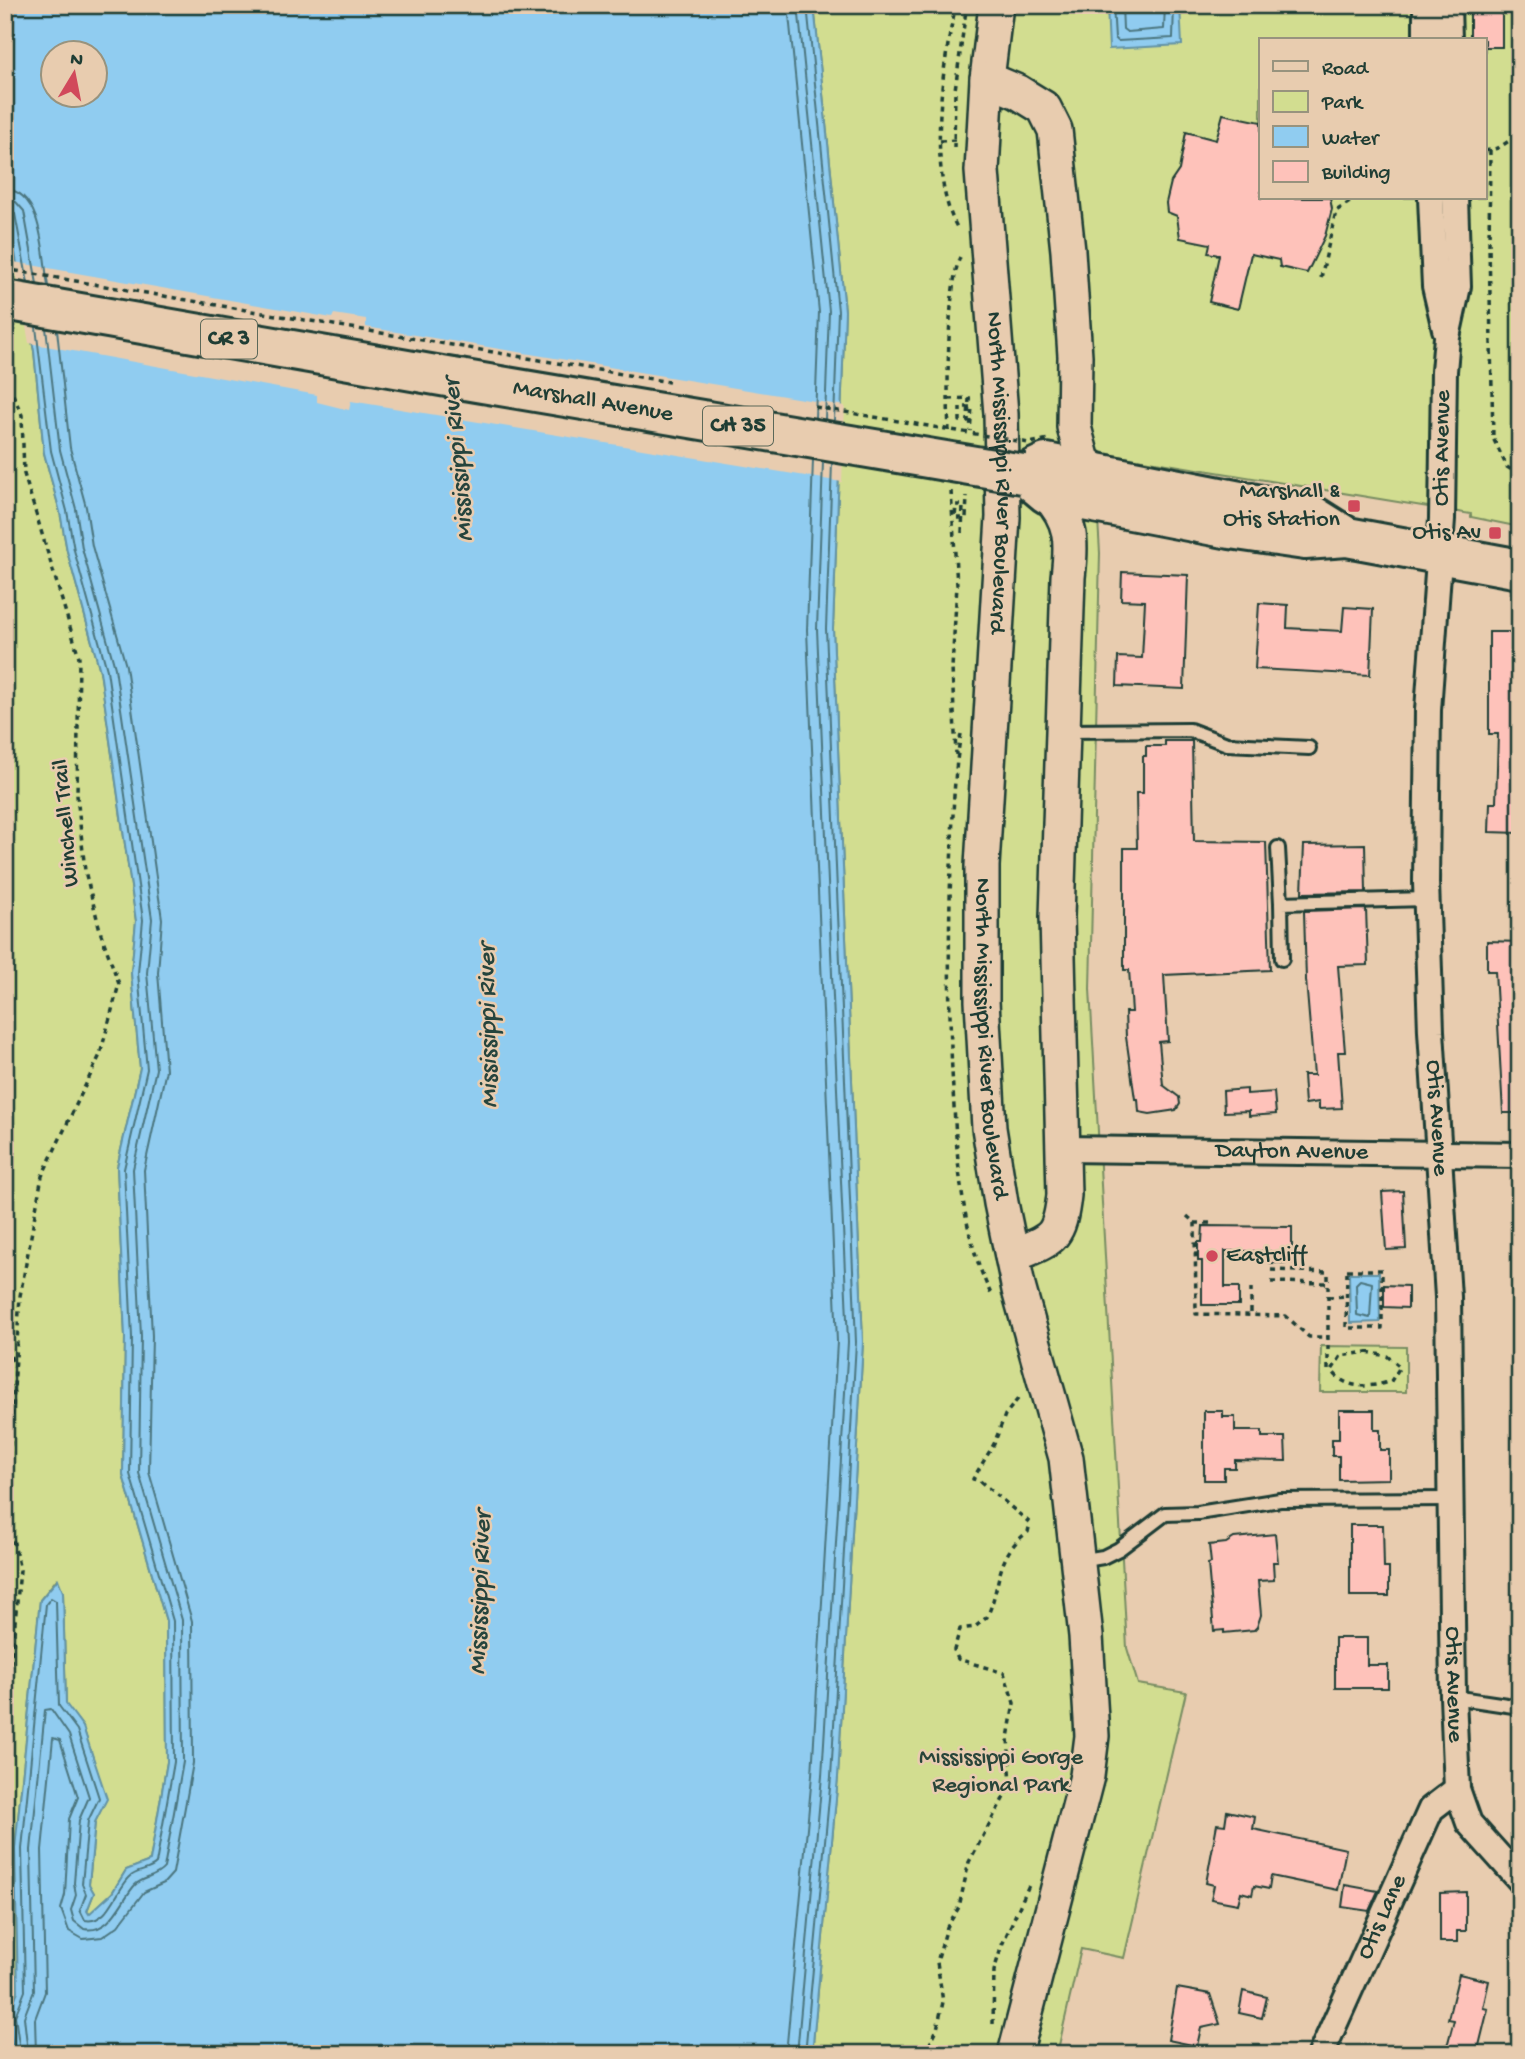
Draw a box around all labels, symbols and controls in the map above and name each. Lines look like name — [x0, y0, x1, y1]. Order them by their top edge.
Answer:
north arrow — [38, 38, 108, 108]
legend — [1259, 38, 1486, 200]
text: N — [68, 48, 84, 73]
text: Road — [1322, 58, 1370, 83]
text: Park — [1321, 92, 1365, 117]
text: Water — [1322, 128, 1380, 153]
text: Building — [1321, 162, 1391, 187]
street label: North Mississippi River Boulevard — [979, 311, 1018, 636]
road number: CR 3 — [201, 320, 257, 358]
water label: Mississippi River — [437, 372, 483, 543]
street label: Marshall Avenue — [511, 374, 676, 429]
street label: Otis Avenue — [1427, 389, 1459, 506]
road number: CH 35 — [703, 406, 773, 446]
place label: Marshall & Otis Station — [1223, 478, 1341, 535]
marker: Marshall & Otis Station — [1346, 498, 1362, 514]
place label: Otis Av — [1412, 519, 1481, 548]
marker: Otis Av — [1487, 525, 1503, 541]
street label: Winchell Trail — [47, 758, 87, 888]
street label: North Mississippi River Boulevard — [968, 878, 1015, 1203]
water label: Mississippi River — [473, 939, 507, 1108]
street label: Otis Avenue — [1418, 1059, 1455, 1177]
street label: Dayton Avenue — [1214, 1136, 1369, 1168]
place label: Eastcliff — [1226, 1242, 1308, 1271]
marker: Eastcliff — [1204, 1248, 1220, 1264]
water label: Mississippi River — [464, 1506, 501, 1675]
street label: Otis Avenue — [1438, 1626, 1469, 1744]
park label: Mississippi Gorge Regional Park — [919, 1744, 1084, 1801]
street label: Otis Lane — [1351, 1870, 1414, 1964]

